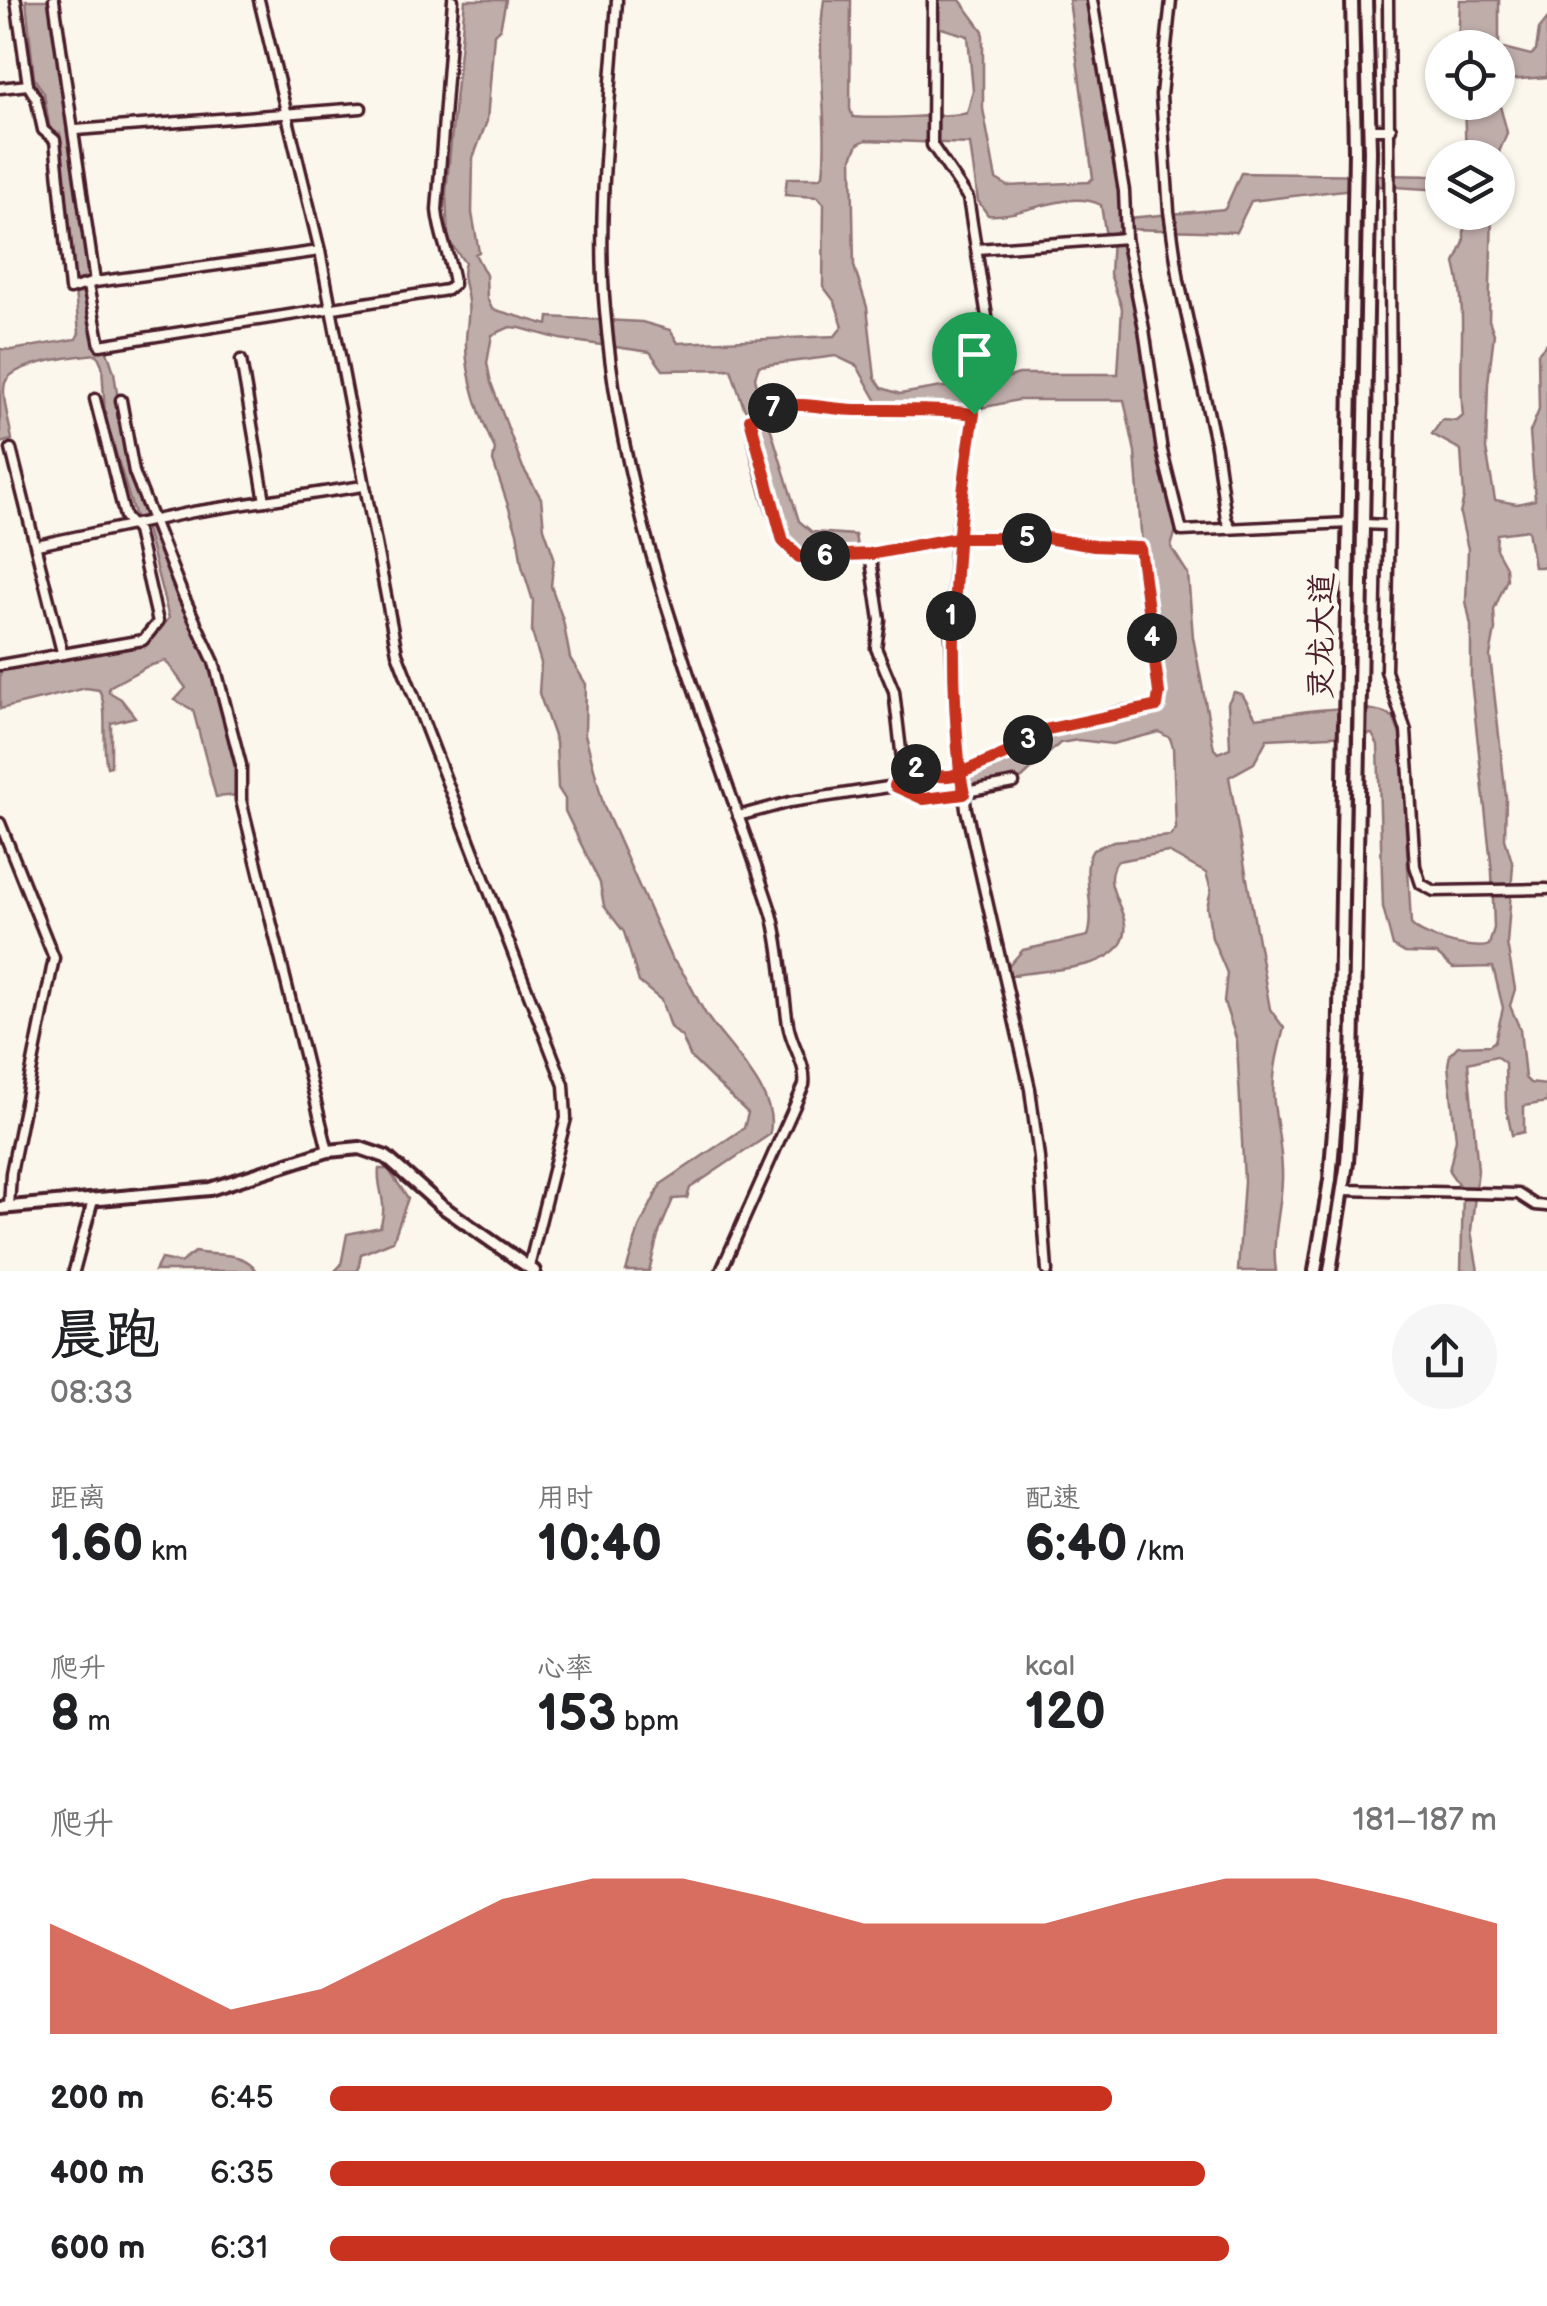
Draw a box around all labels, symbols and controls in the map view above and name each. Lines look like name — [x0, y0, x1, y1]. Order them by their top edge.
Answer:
map controls — [1425, 30, 1515, 230]
button: locate — [1425, 30, 1515, 120]
button: layers — [1425, 140, 1515, 230]
pin — [932, 312, 1017, 415]
icon: arrive — [947, 327, 1002, 382]
pin: 7 — [748, 383, 798, 433]
text: 7 — [765, 391, 781, 424]
pin: 5 — [1002, 513, 1052, 563]
text: 5 — [1019, 521, 1035, 554]
pin: 6 — [800, 531, 850, 581]
text: 6 — [817, 539, 833, 572]
street label: 灵龙大道 — [1301, 572, 1343, 700]
pin: 1 — [926, 591, 976, 641]
text: 1 — [945, 599, 957, 632]
pin: 4 — [1127, 613, 1177, 663]
text: 4 — [1144, 621, 1160, 654]
pin: 3 — [1003, 715, 1053, 765]
text: 3 — [1020, 723, 1036, 756]
pin: 2 — [891, 744, 941, 794]
text: 2 — [908, 752, 924, 785]
text: 晨跑 — [50, 1303, 160, 1370]
button: share — [1392, 1304, 1497, 1409]
text: 08:33 — [50, 1374, 133, 1413]
text: 距离 — [50, 1482, 106, 1515]
text: 用时 — [537, 1482, 593, 1515]
text: 配速 — [1025, 1482, 1081, 1515]
text: 1.60 — [50, 1515, 144, 1575]
text: 10:40 — [537, 1515, 662, 1575]
text: 6:40 — [1025, 1515, 1128, 1575]
text: km — [144, 1535, 188, 1568]
text: /km — [1128, 1535, 1185, 1568]
text: kcal — [1025, 1650, 1075, 1683]
text: 爬升 — [50, 1652, 106, 1685]
text: 心率 — [537, 1652, 593, 1685]
text: 120 — [1025, 1683, 1106, 1743]
text: 8 — [50, 1685, 80, 1745]
text: 153 — [537, 1685, 616, 1745]
text: m — [80, 1705, 111, 1738]
text: bpm — [616, 1705, 679, 1738]
text: 181–187 m — [1353, 1801, 1497, 1840]
text: 爬升 — [50, 1805, 114, 1844]
text: 200 m — [50, 2079, 144, 2118]
text: 6:45 — [210, 2079, 274, 2118]
text: 400 m — [50, 2154, 145, 2193]
text: 6:35 — [210, 2154, 274, 2193]
text: 600 m — [50, 2229, 145, 2268]
text: 6:31 — [210, 2229, 268, 2268]

